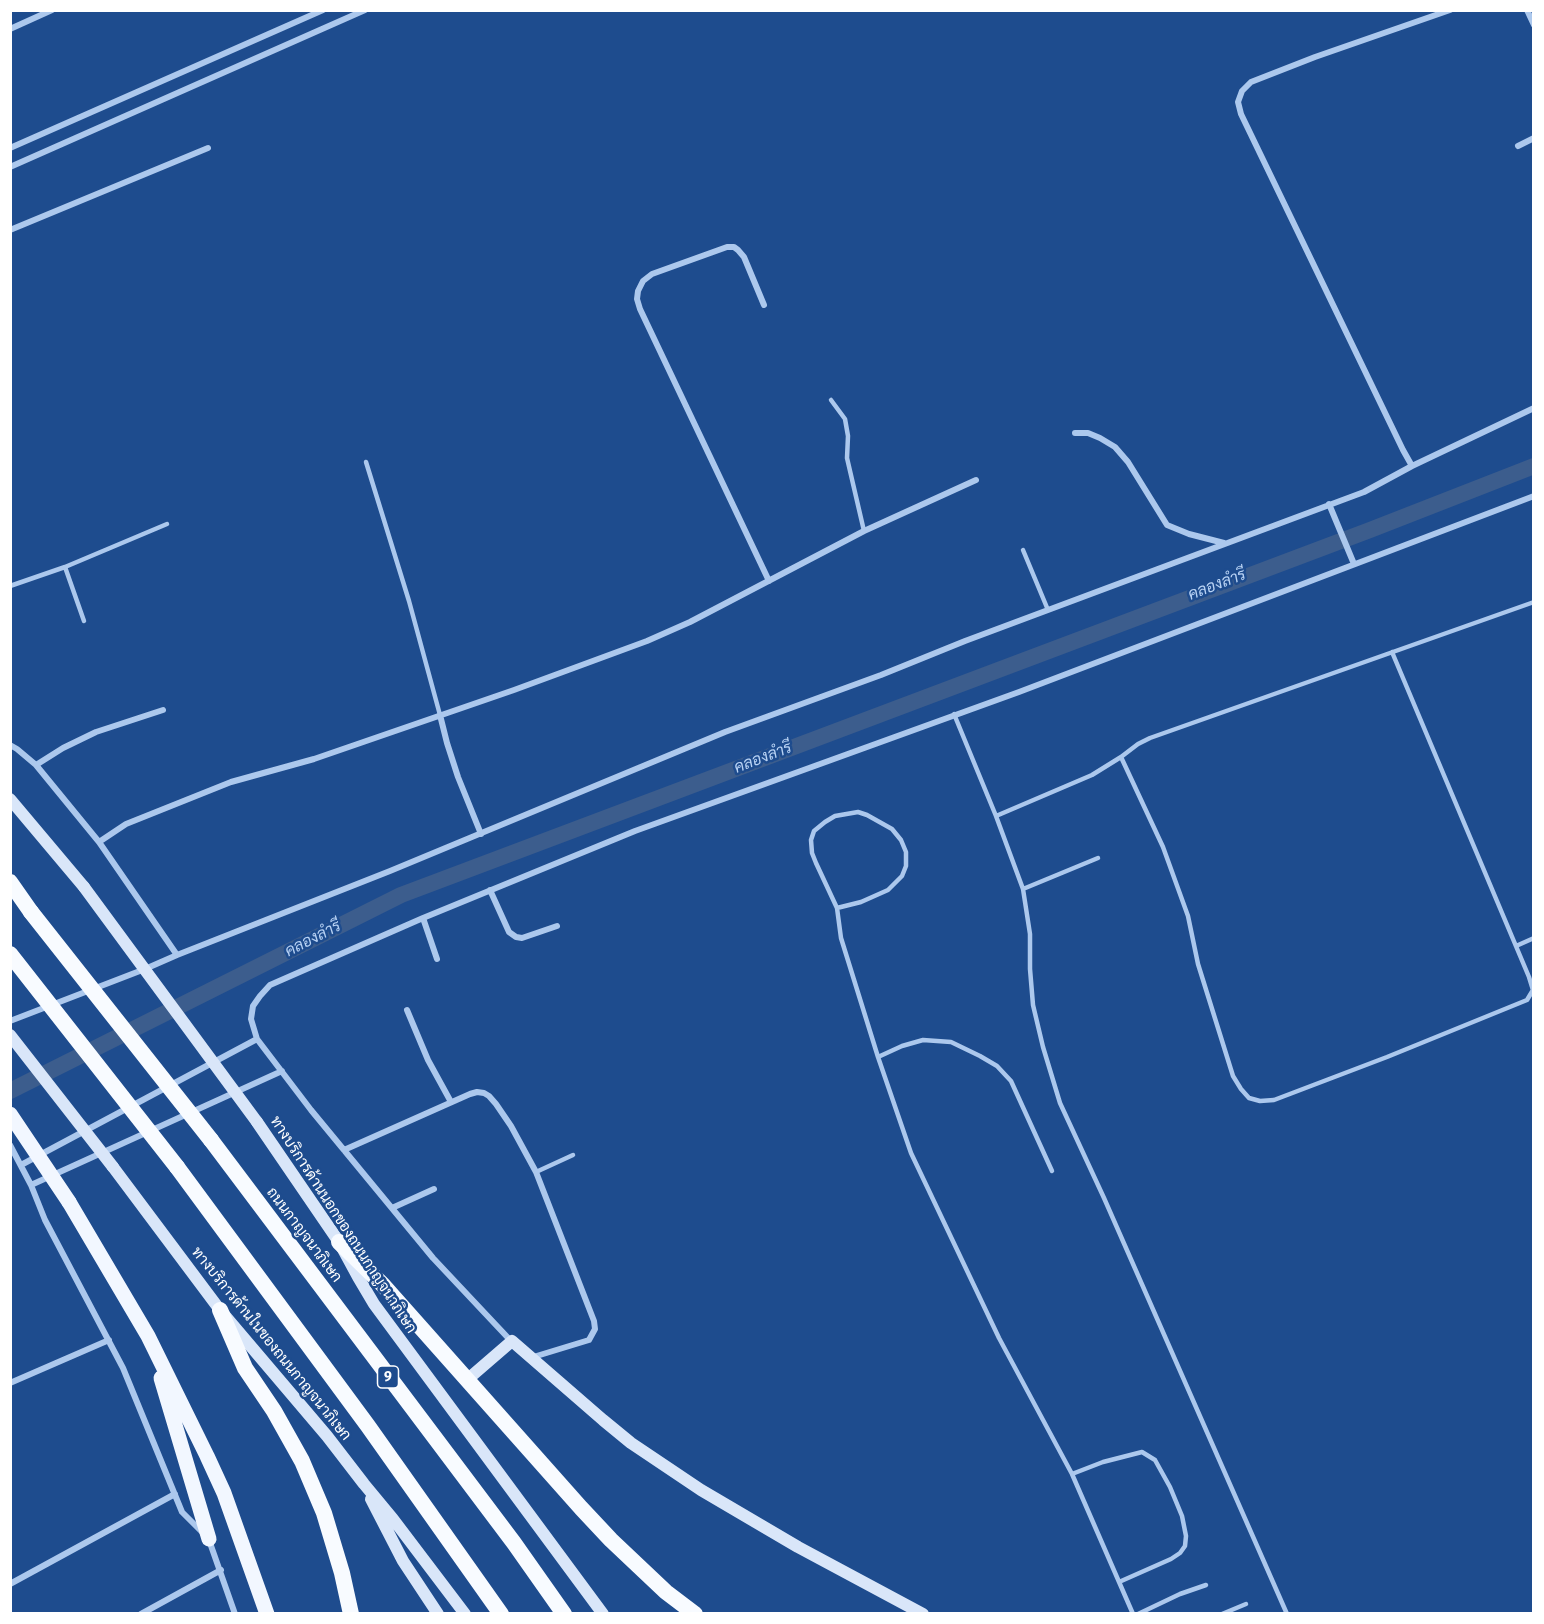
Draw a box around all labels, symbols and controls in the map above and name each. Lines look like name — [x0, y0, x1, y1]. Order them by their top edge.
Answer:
water label: คลองลำรี — [1185, 565, 1249, 605]
water label: คลองลำรี — [731, 738, 795, 778]
water label: คลองลำรี — [282, 917, 344, 961]
street label: ทางบริการด้านนอกของถนนกาญจนาภิเษก — [266, 1113, 420, 1337]
street label: ถนนกาญจนาภิเษก — [262, 1184, 346, 1286]
street label: ทางบริการด้านในของถนนกาญจนาภิเษก — [187, 1244, 355, 1444]
road number: 9 — [378, 1366, 398, 1388]

